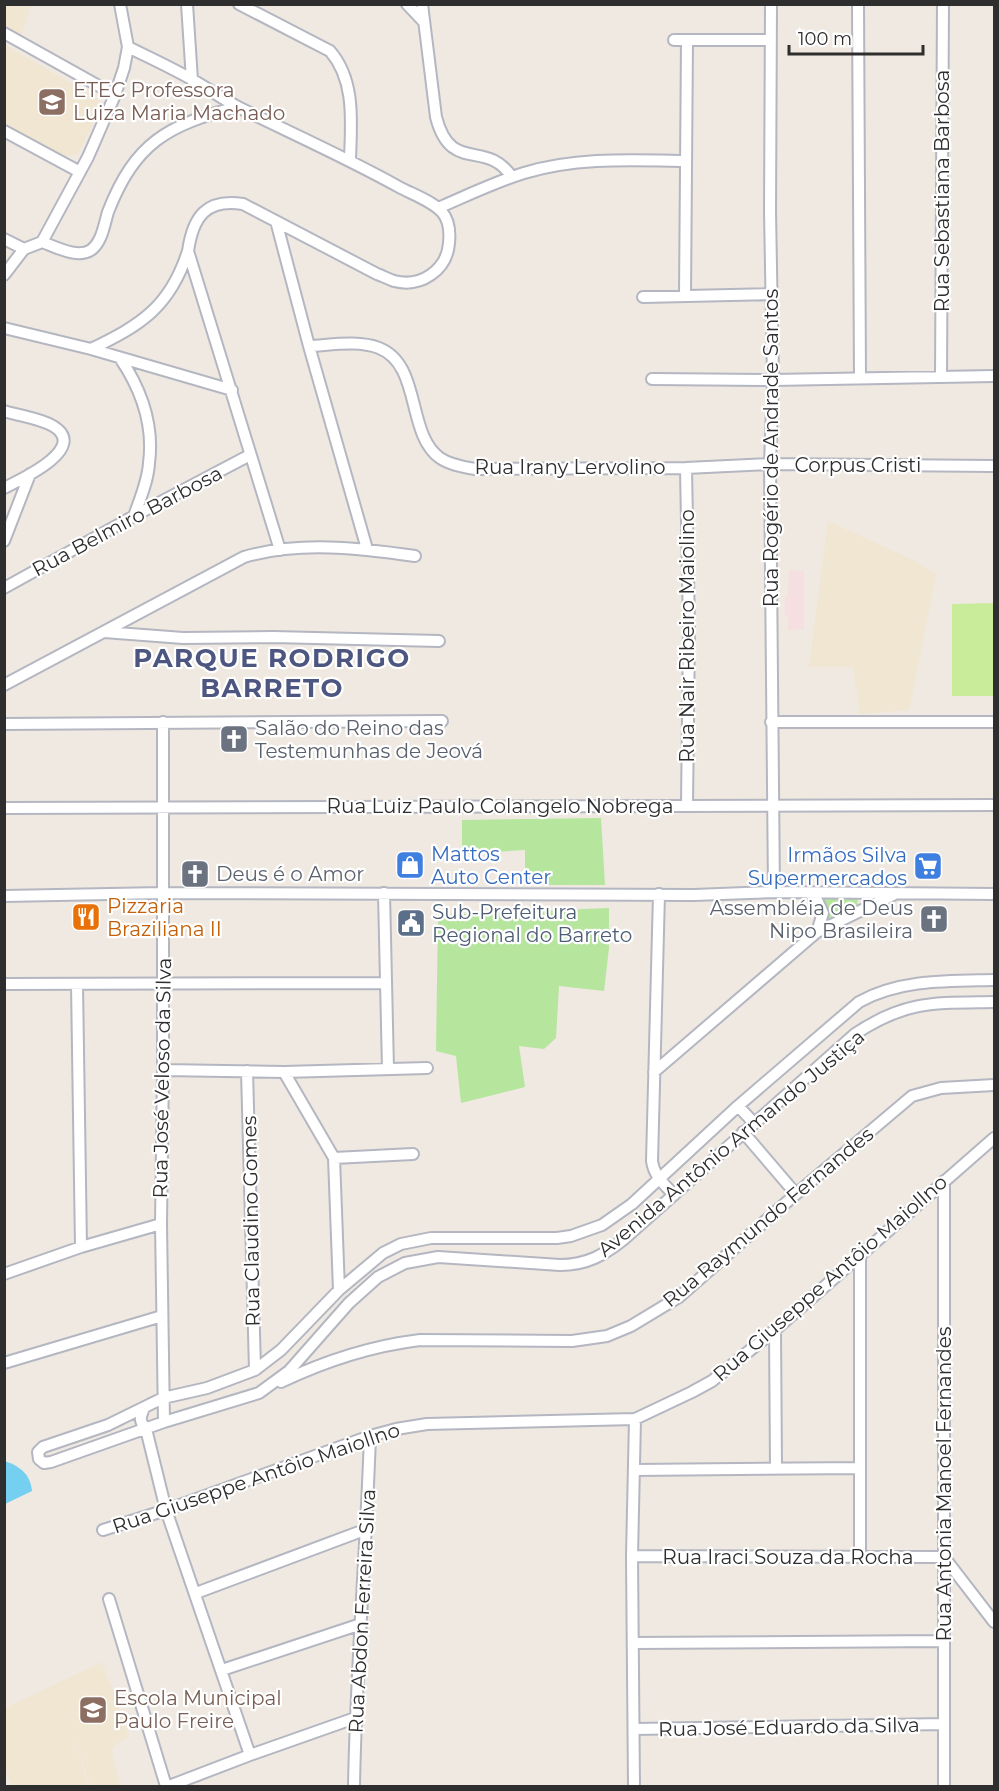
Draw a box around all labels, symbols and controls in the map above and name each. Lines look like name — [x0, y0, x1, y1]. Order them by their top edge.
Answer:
scale bar — [789, 18, 922, 56]
text: 100 m — [798, 28, 852, 50]
street label: Rua Sebastiana Barbosa — [930, 70, 954, 312]
place label: ETEC Professora Luiza Maria Machado — [73, 78, 285, 125]
school or university icon: ETEC Professora Luiza Maria Machado — [36, 86, 68, 118]
street label: Rua Rogério de Andrade Santos — [759, 288, 783, 607]
street label: Corpus Cristi — [795, 453, 921, 477]
street label: Rua Irany Lervolino — [474, 455, 666, 479]
street label: Rua Belmiro Barbosa — [28, 461, 226, 581]
street label: Rua Nair Ribeiro Maiolino — [675, 509, 699, 763]
district label: PARQUE RODRIGO BARRETO — [133, 642, 411, 704]
place label: Salão do Reino das Testemunhas de Jeová — [255, 716, 483, 763]
church icon: Salão do Reino das Testemunhas de Jeová — [218, 723, 250, 755]
street label: Rua Luiz Paulo Colangelo Nobrega — [327, 794, 673, 818]
place label: Mattos Auto Center — [431, 842, 551, 889]
place label: Irmãos Silva Supermercados — [748, 843, 907, 890]
shop icon: Mattos Auto Center — [394, 849, 426, 881]
supermarket icon: Irmãos Silva Supermercados — [912, 850, 944, 882]
church icon: Deus é o Amor — [179, 858, 211, 890]
place label: Deus é o Amor — [216, 862, 364, 886]
place label: Pizzaria Braziliana II — [107, 894, 222, 941]
place label: Assembléia de Deus Nipo Brasileira — [710, 896, 913, 943]
place label: Sub-Prefeitura Regional do Barreto — [432, 900, 632, 947]
restaurant icon: Pizzaria Braziliana II — [70, 901, 102, 933]
church icon: Assembléia de Deus Nipo Brasileira — [918, 903, 950, 935]
public building icon: Sub-Prefeitura Regional do Barreto — [395, 907, 427, 939]
street label: Rua José Veloso da Silva — [148, 957, 176, 1199]
street label: Avenida Antônio Armando Justiça — [593, 1024, 869, 1262]
street label: Rua Claudino Gomes — [237, 1115, 265, 1327]
street label: Rua Raymundo Fernandes — [658, 1122, 878, 1312]
street label: Rua Giuseppe Antôio Maiollno — [708, 1170, 952, 1386]
street label: Rua Antonia Manoel Fernandes — [932, 1326, 956, 1642]
street label: Rua Giuseppe Antôio Maiollno — [109, 1417, 403, 1539]
street label: Rua Abdon Ferreira Silva — [344, 1488, 380, 1734]
street label: Rua Iraci Souza da Rocha — [662, 1545, 914, 1569]
place label: Escola Municipal Paulo Freire — [114, 1686, 282, 1733]
school or university icon: Escola Municipal Paulo Freire — [77, 1694, 109, 1726]
street label: Rua José Eduardo da Silva — [658, 1713, 920, 1741]

